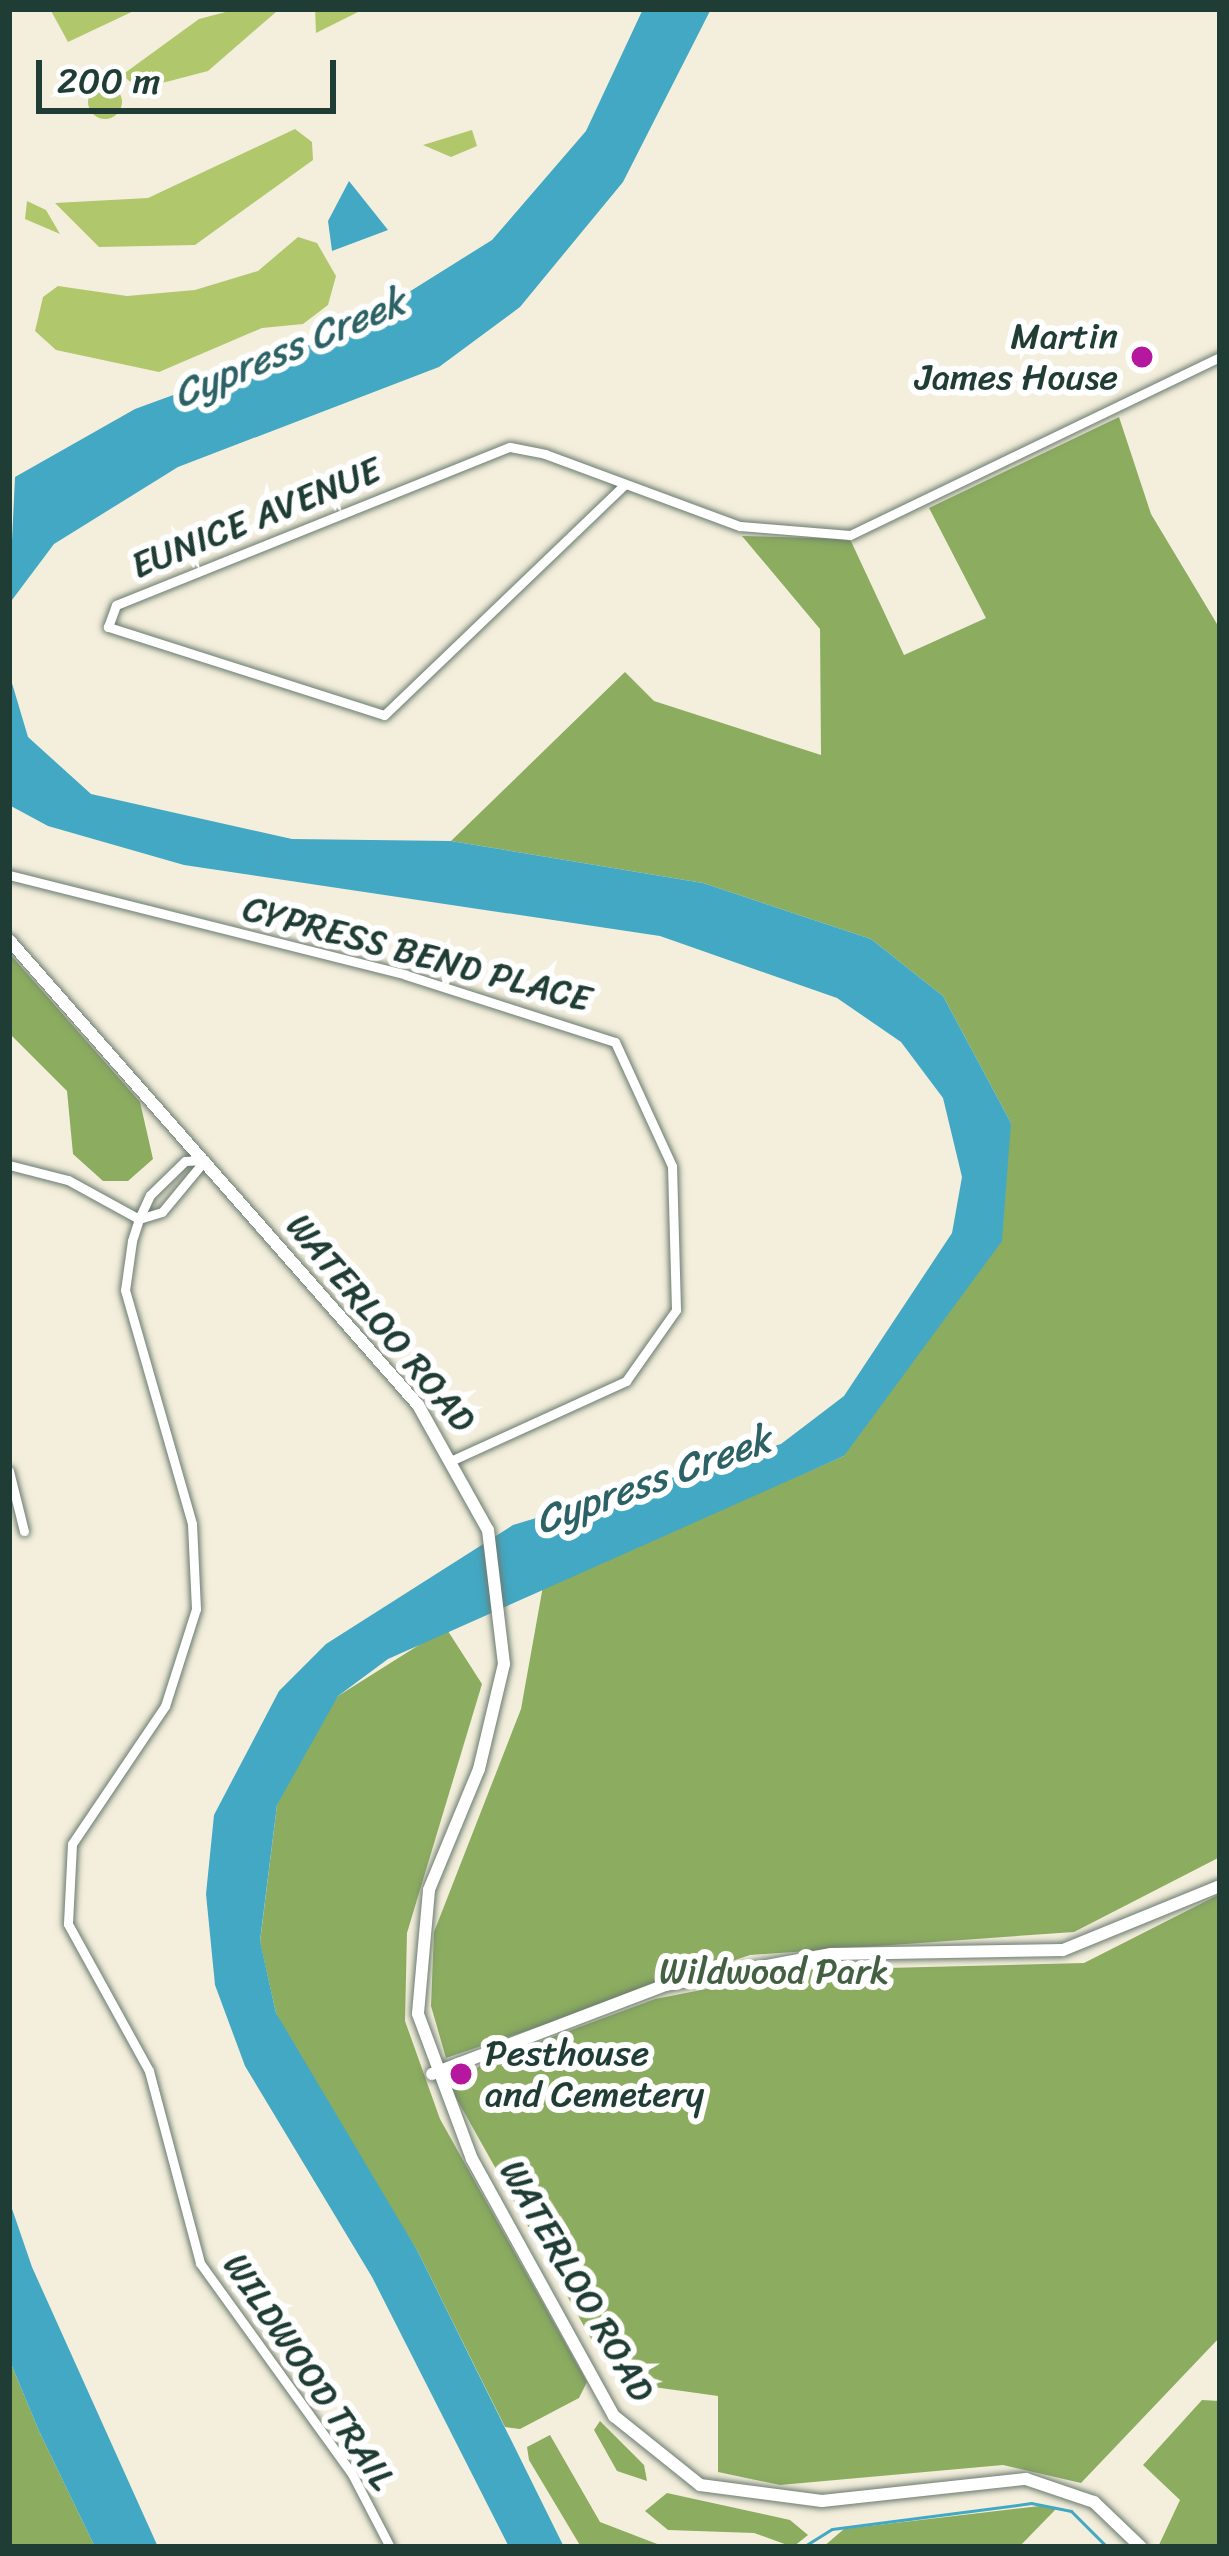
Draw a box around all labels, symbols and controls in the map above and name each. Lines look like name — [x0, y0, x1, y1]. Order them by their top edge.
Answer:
scale bar — [42, 36, 342, 110]
text: 200 m — [57, 49, 160, 113]
water label: Cypress Creek — [166, 278, 412, 418]
place label: Martin James House — [914, 314, 1118, 399]
marker: Martin James House — [1129, 344, 1155, 370]
street label: EUNICE AVENUE — [125, 448, 387, 588]
street label: CYPRESS BEND PLACE — [239, 887, 595, 1021]
street label: WATERLOO ROAD — [277, 1205, 485, 1441]
water label: Cypress Creek — [528, 1416, 778, 1544]
park label: Wildwood Park — [659, 1950, 889, 1994]
place label: Pesthouse and Cemetery — [485, 2031, 704, 2116]
marker: Pesthouse and Cemetery — [448, 2061, 474, 2087]
street label: WATERLOO ROAD — [490, 2153, 664, 2409]
street label: WILDWOOD TRAIL — [213, 2244, 405, 2500]

